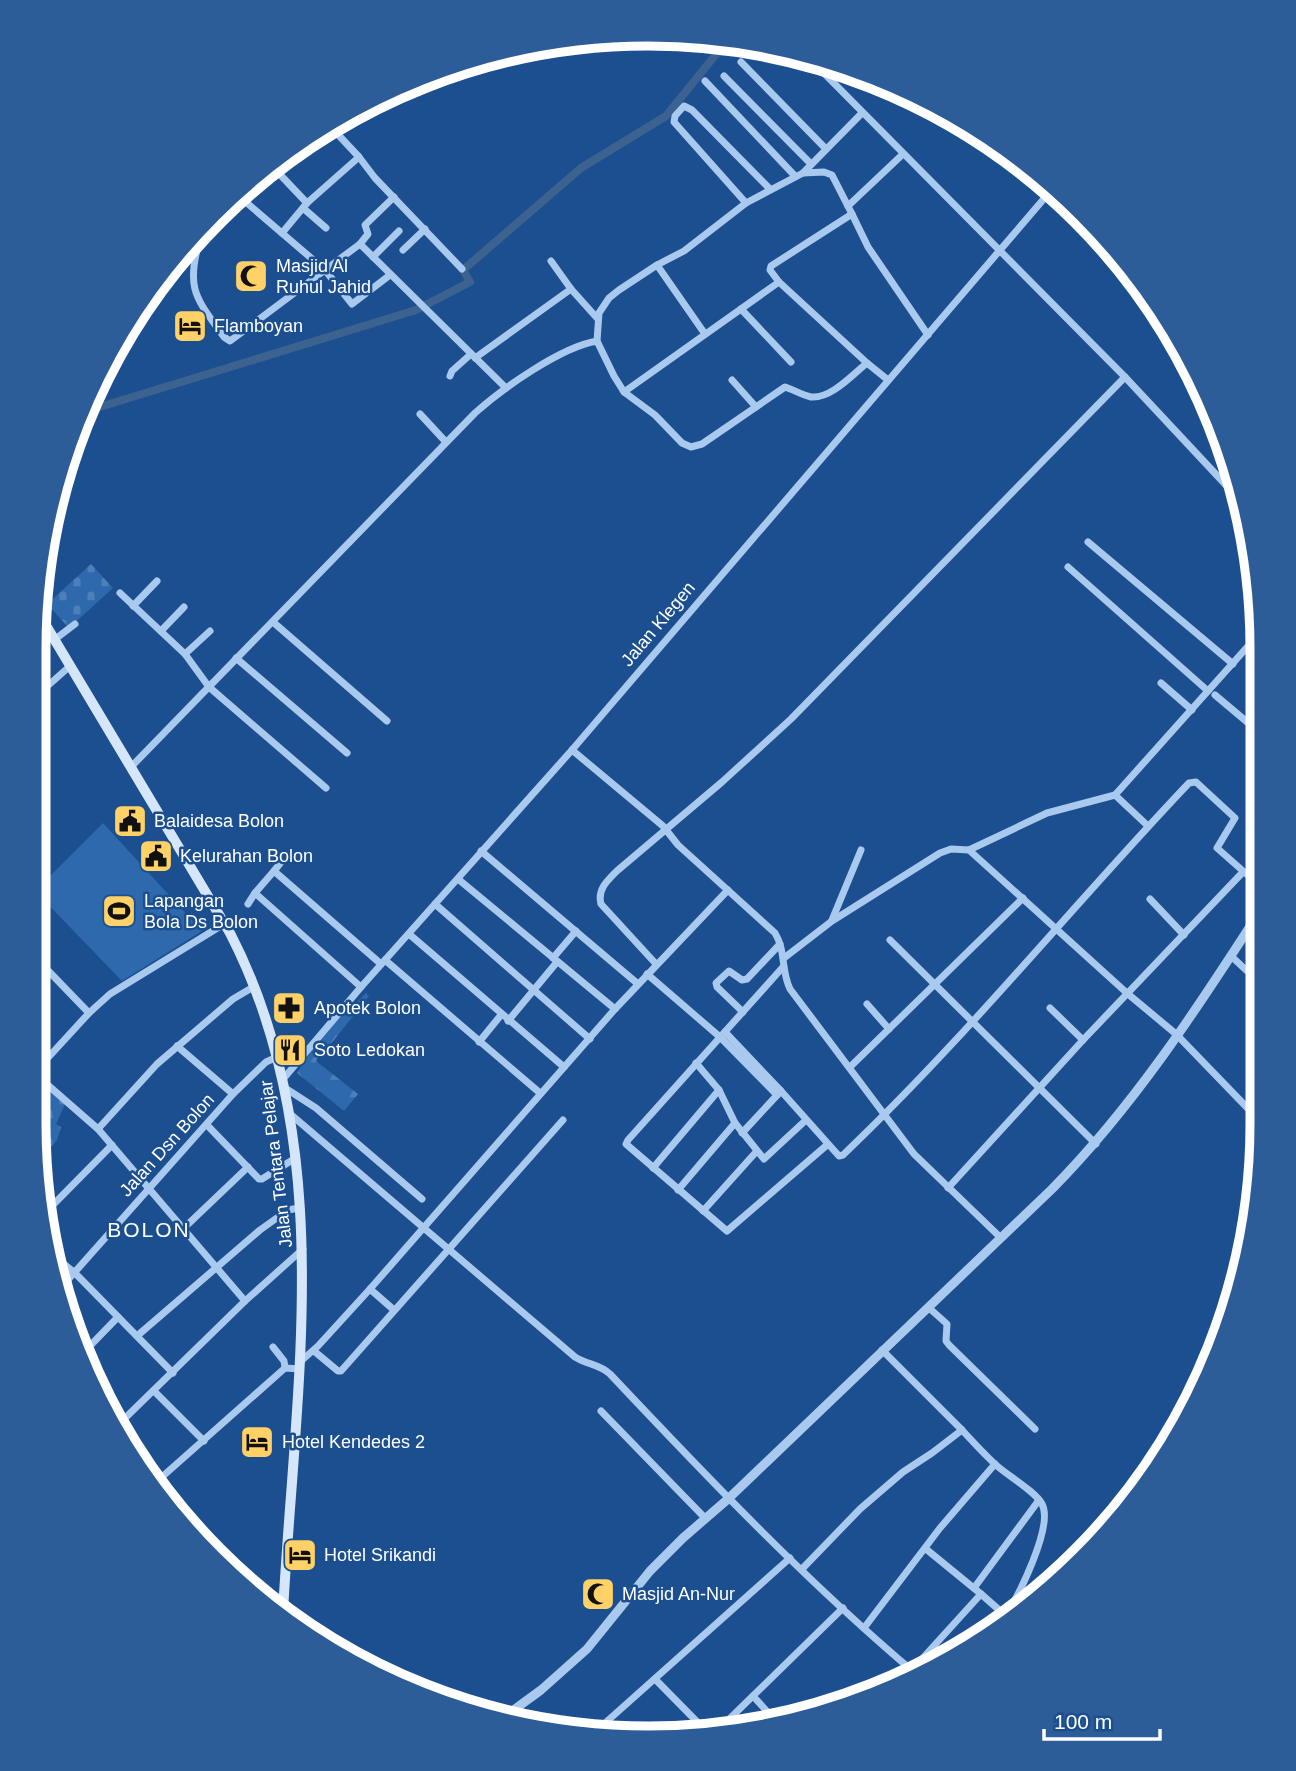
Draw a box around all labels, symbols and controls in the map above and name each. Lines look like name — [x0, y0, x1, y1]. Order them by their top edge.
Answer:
place label: Masjid Al Ruhul Jahid — [276, 256, 371, 297]
mosque icon: Masjid Al Ruhul Jahid — [232, 257, 270, 295]
hotel icon: Flamboyan — [171, 307, 209, 345]
place label: Flamboyan — [214, 316, 303, 336]
street label: Jalan Klegen — [617, 578, 699, 670]
public building icon: Balaidesa Bolon — [111, 802, 149, 840]
place label: Balaidesa Bolon — [154, 811, 284, 831]
public building icon: Kelurahan Bolon — [137, 837, 175, 875]
place label: Kelurahan Bolon — [180, 846, 313, 866]
place label: Lapangan Bola Ds Bolon — [144, 891, 258, 932]
sports icon: Lapangan Bola Ds Bolon — [100, 892, 138, 930]
pharmacy icon: Apotek Bolon — [270, 989, 308, 1027]
place label: Apotek Bolon — [314, 998, 421, 1018]
restaurant icon: Soto Ledokan — [271, 1031, 309, 1069]
place label: Soto Ledokan — [314, 1040, 425, 1060]
street label: Jalan Tentara Pelajar — [256, 1079, 296, 1249]
street label: Jalan Dsn Bolon — [116, 1090, 218, 1200]
district label: BOLON — [107, 1218, 191, 1241]
hotel icon: Hotel Kendedes 2 — [238, 1423, 276, 1461]
place label: Hotel Kendedes 2 — [282, 1432, 425, 1452]
hotel icon: Hotel Srikandi — [281, 1536, 319, 1574]
place label: Hotel Srikandi — [324, 1545, 436, 1565]
mosque icon: Masjid An-Nur — [579, 1575, 617, 1613]
place label: Masjid An-Nur — [622, 1584, 735, 1604]
scale bar — [1044, 1698, 1160, 1742]
text: 100 m — [1054, 1710, 1112, 1733]

